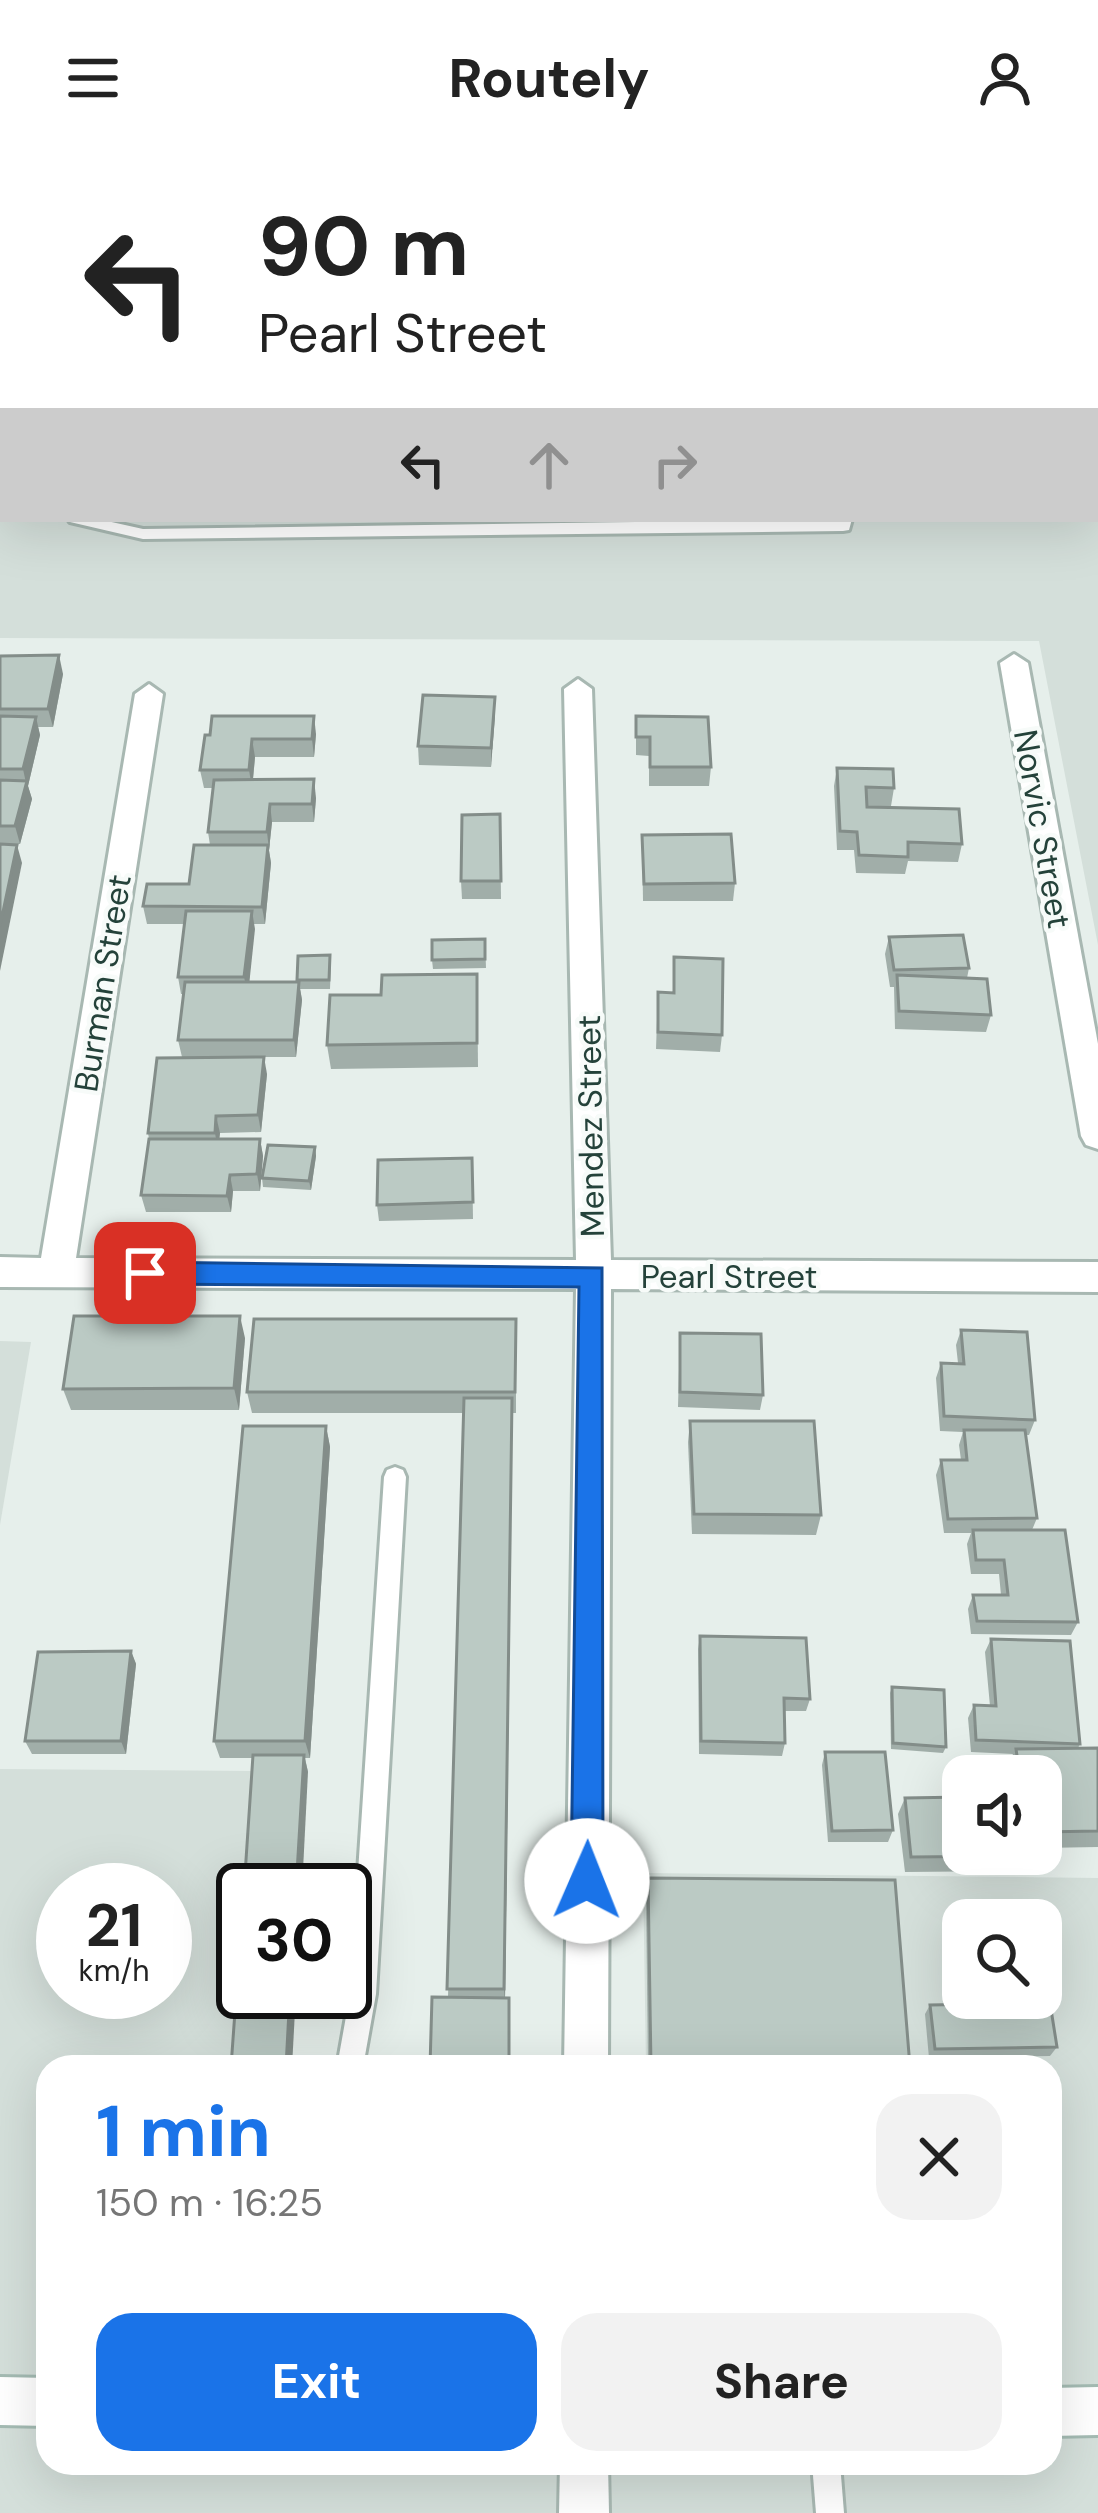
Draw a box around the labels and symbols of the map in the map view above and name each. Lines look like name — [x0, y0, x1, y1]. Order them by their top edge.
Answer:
street label: Norvic Street — [1004, 726, 1081, 932]
street label: Burman Street — [64, 871, 141, 1095]
street label: Mendez Street — [567, 1014, 614, 1237]
pin — [94, 1222, 196, 1324]
street label: Pearl Street — [641, 1255, 817, 1298]
position arrow — [524, 1818, 650, 1944]
speed limit sign: 30 — [216, 1863, 372, 2019]

